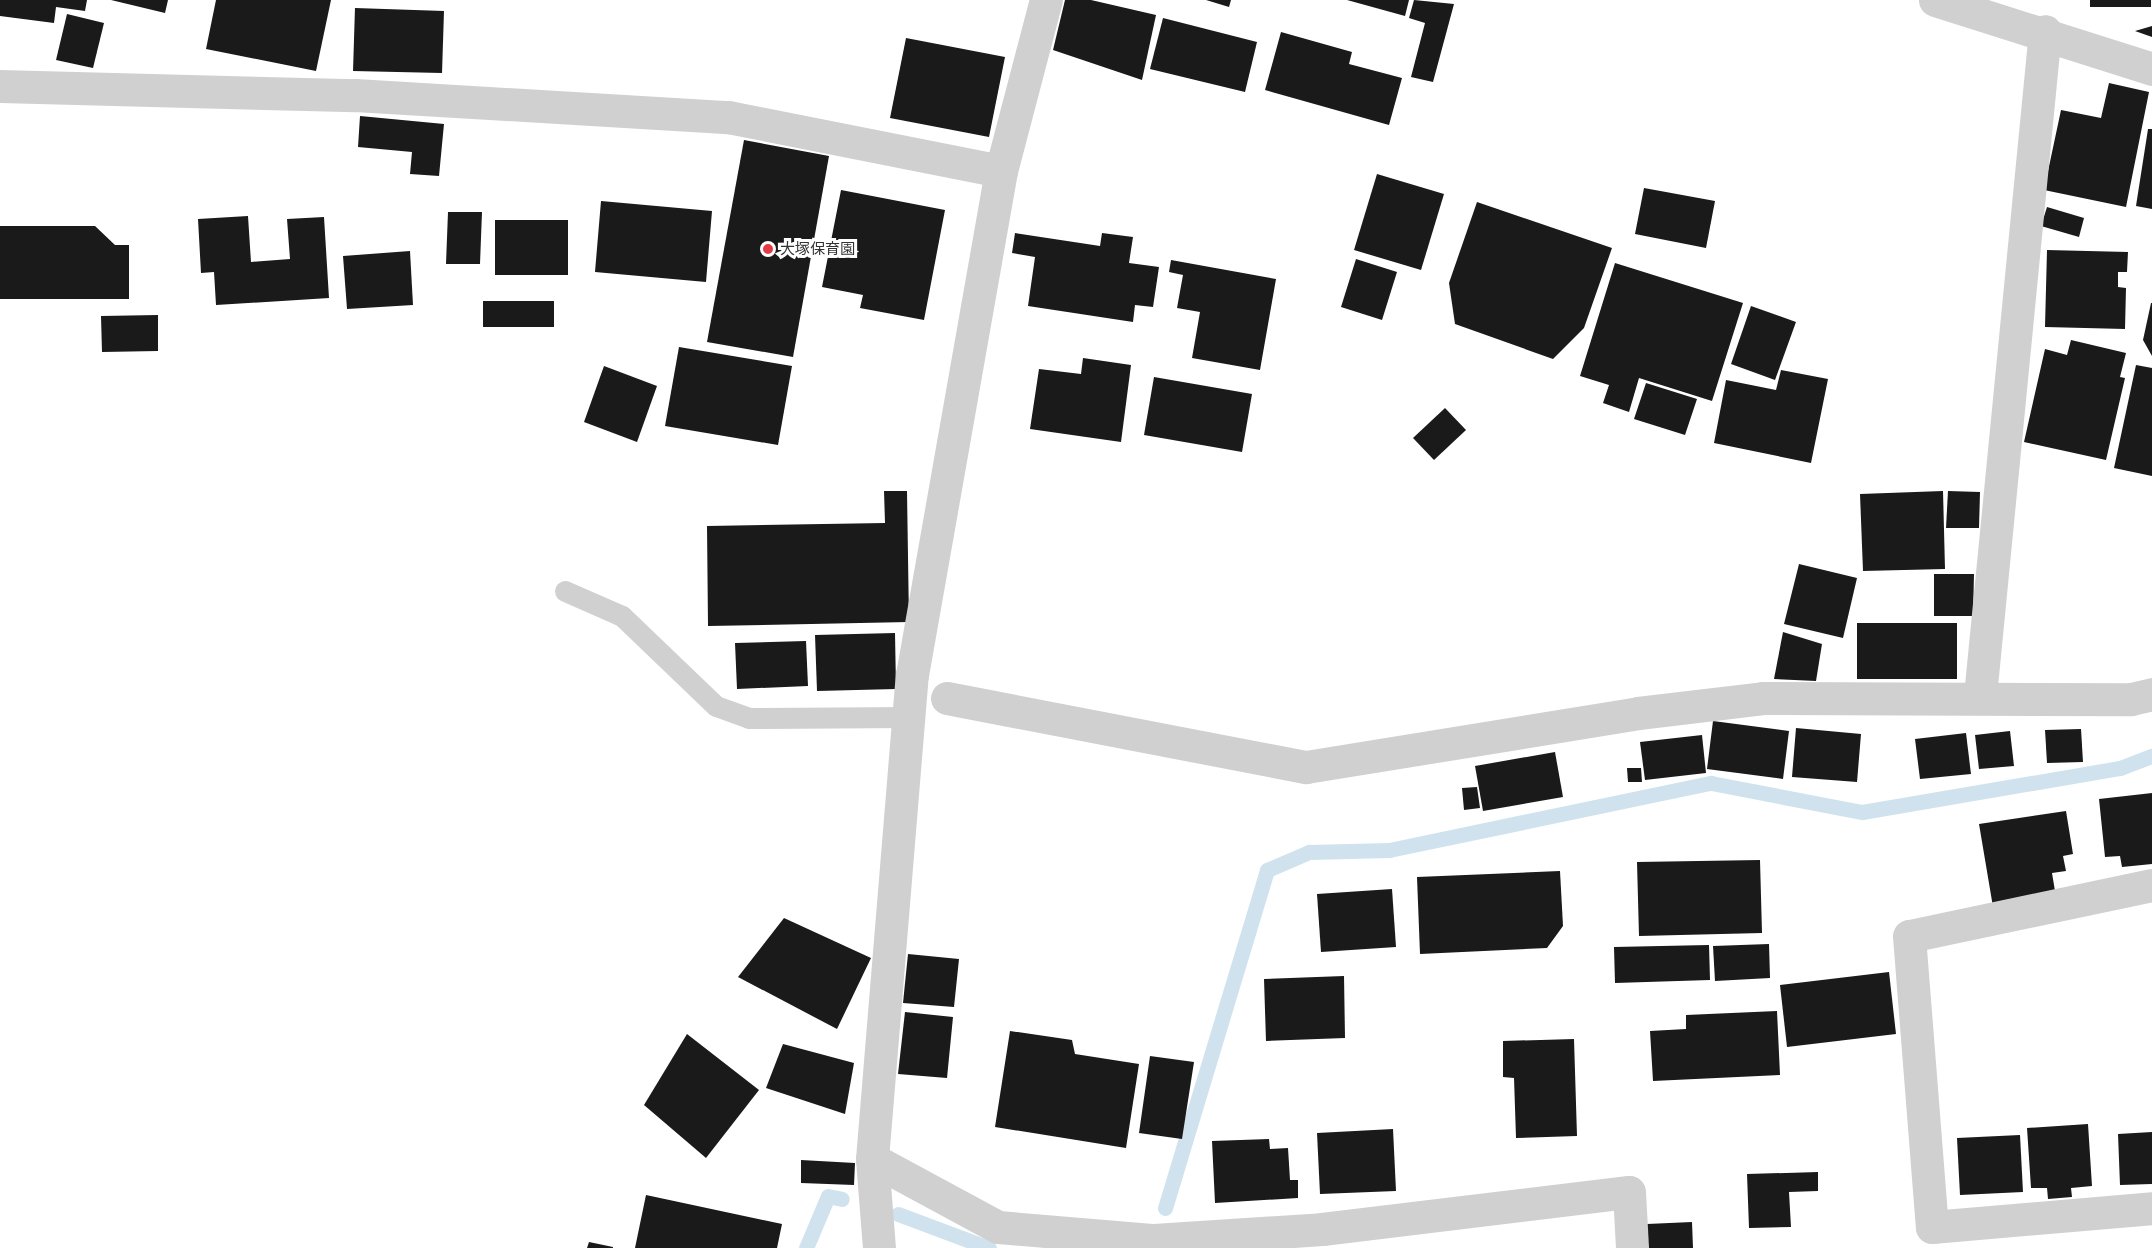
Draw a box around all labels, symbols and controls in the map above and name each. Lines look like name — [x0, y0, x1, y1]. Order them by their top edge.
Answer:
place label: 大塚保育園 — [780, 240, 855, 258]
marker: 大塚保育園 — [761, 242, 775, 256]

